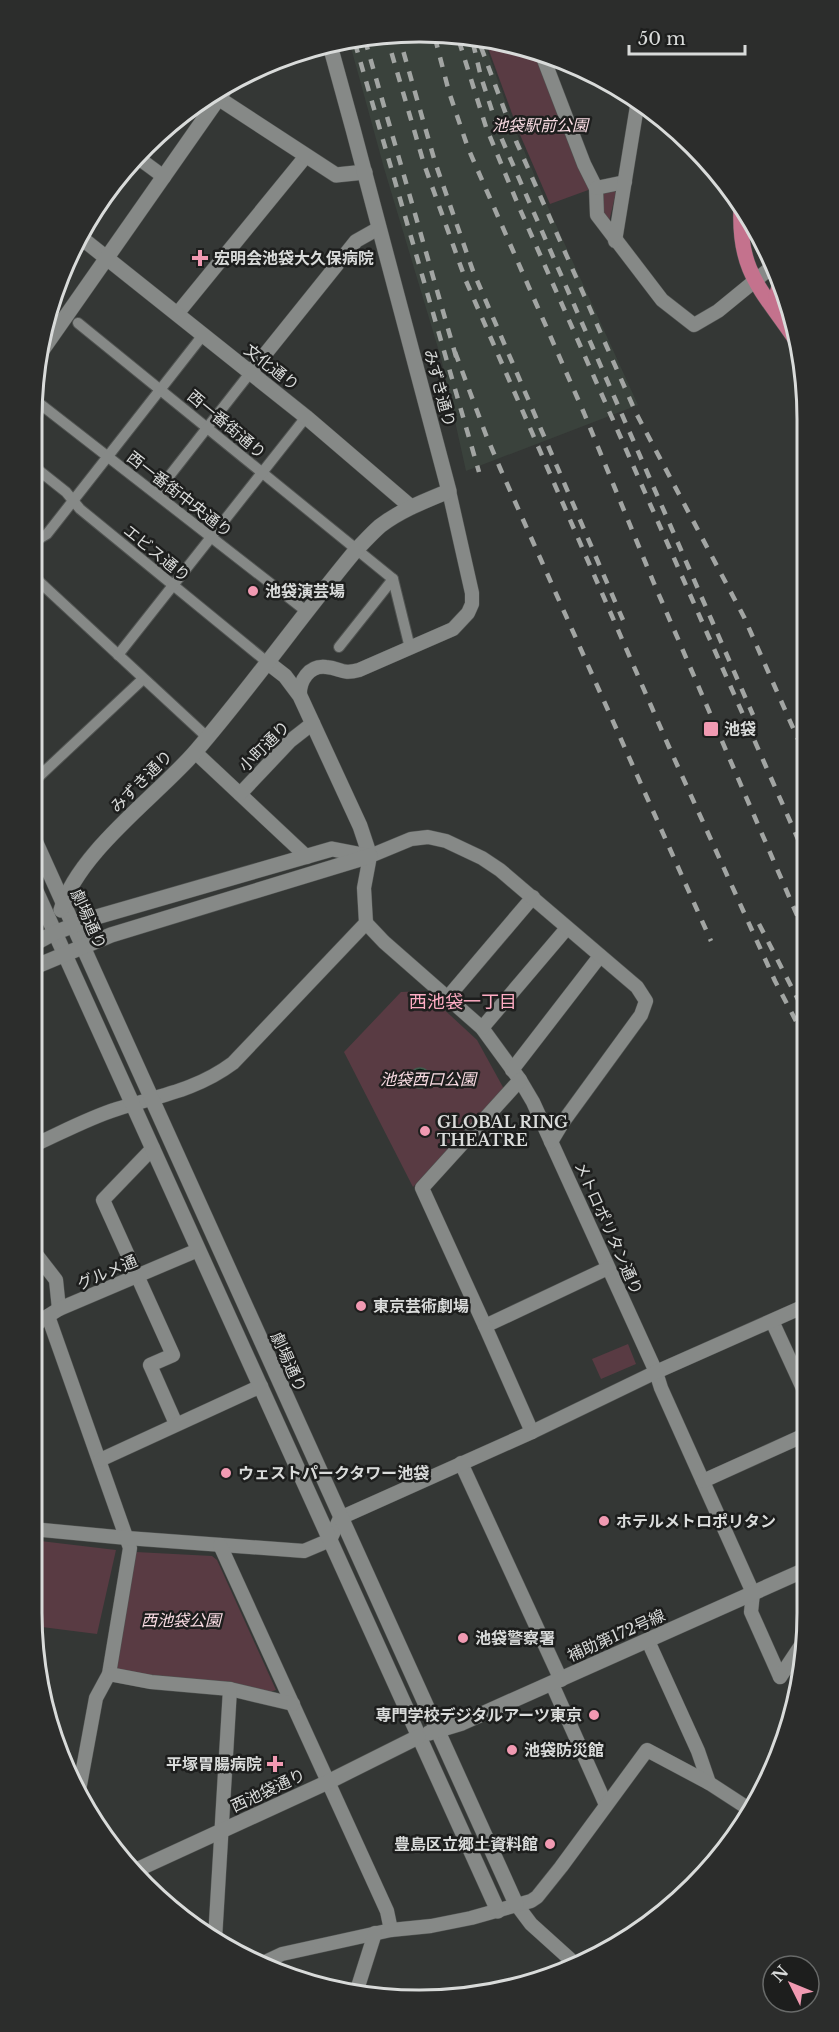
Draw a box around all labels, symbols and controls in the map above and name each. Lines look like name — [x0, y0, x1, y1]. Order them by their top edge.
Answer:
scale bar — [629, 18, 744, 56]
text: 50 m — [638, 28, 686, 50]
park label: 池袋駅前公園 — [492, 115, 590, 135]
place label: 宏明会池袋大久保病院 — [214, 248, 374, 268]
marker: 宏明会池袋大久保病院 — [191, 249, 209, 267]
street label: 文化通り — [241, 339, 303, 395]
street label: みずき通り — [420, 347, 460, 429]
street label: 西一番街通り — [184, 385, 270, 463]
street label: 西一番街中央通り — [123, 447, 237, 541]
street label: エビス通り — [120, 520, 194, 586]
place label: 池袋演芸場 — [265, 581, 345, 601]
marker: 池袋演芸場 — [246, 584, 260, 598]
street label: 小町通り — [234, 716, 294, 776]
place label: 池袋 — [724, 719, 756, 739]
marker: 池袋 — [702, 720, 720, 738]
street label: みずき通り — [106, 746, 176, 816]
street label: 劇場通り — [67, 886, 111, 952]
district label: 西池袋一丁目 — [409, 991, 517, 1013]
park label: 池袋西口公園 — [380, 1069, 478, 1089]
place label: GLOBAL RING THEATRE — [437, 1112, 568, 1150]
marker: GLOBAL RING THEATRE — [418, 1124, 432, 1138]
street label: メトロポリタン通り — [571, 1158, 647, 1298]
street label: グルメ通 — [74, 1250, 140, 1294]
place label: 東京芸術劇場 — [373, 1296, 469, 1316]
marker: 東京芸術劇場 — [354, 1299, 368, 1313]
street label: 劇場通り — [267, 1329, 311, 1395]
place label: ウェストパークタワー池袋 — [238, 1463, 429, 1483]
marker: ウェストパークタワー池袋 — [219, 1466, 233, 1480]
place label: ホテルメトロポリタン — [616, 1511, 776, 1531]
marker: ホテルメトロポリタン — [597, 1514, 611, 1528]
street label: 補助第172号線 — [564, 1605, 668, 1665]
park label: 西池袋公園 — [141, 1610, 223, 1630]
place label: 池袋警察署 — [475, 1628, 555, 1648]
marker: 池袋警察署 — [456, 1631, 470, 1645]
place label: 専門学校デジタルアーツ東京 — [376, 1705, 582, 1725]
marker: 専門学校デジタルアーツ東京 — [587, 1708, 601, 1722]
place label: 池袋防災館 — [524, 1740, 604, 1760]
marker: 池袋防災館 — [505, 1743, 519, 1757]
place label: 平塚胃腸病院 — [166, 1754, 262, 1774]
marker: 平塚胃腸病院 — [266, 1755, 284, 1773]
street label: 西池袋通り — [228, 1764, 308, 1816]
place label: 豊島区立郷土資料館 — [394, 1834, 538, 1854]
marker: 豊島区立郷土資料館 — [543, 1837, 557, 1851]
north arrow — [761, 1954, 821, 2014]
text: N — [768, 1961, 792, 1986]

